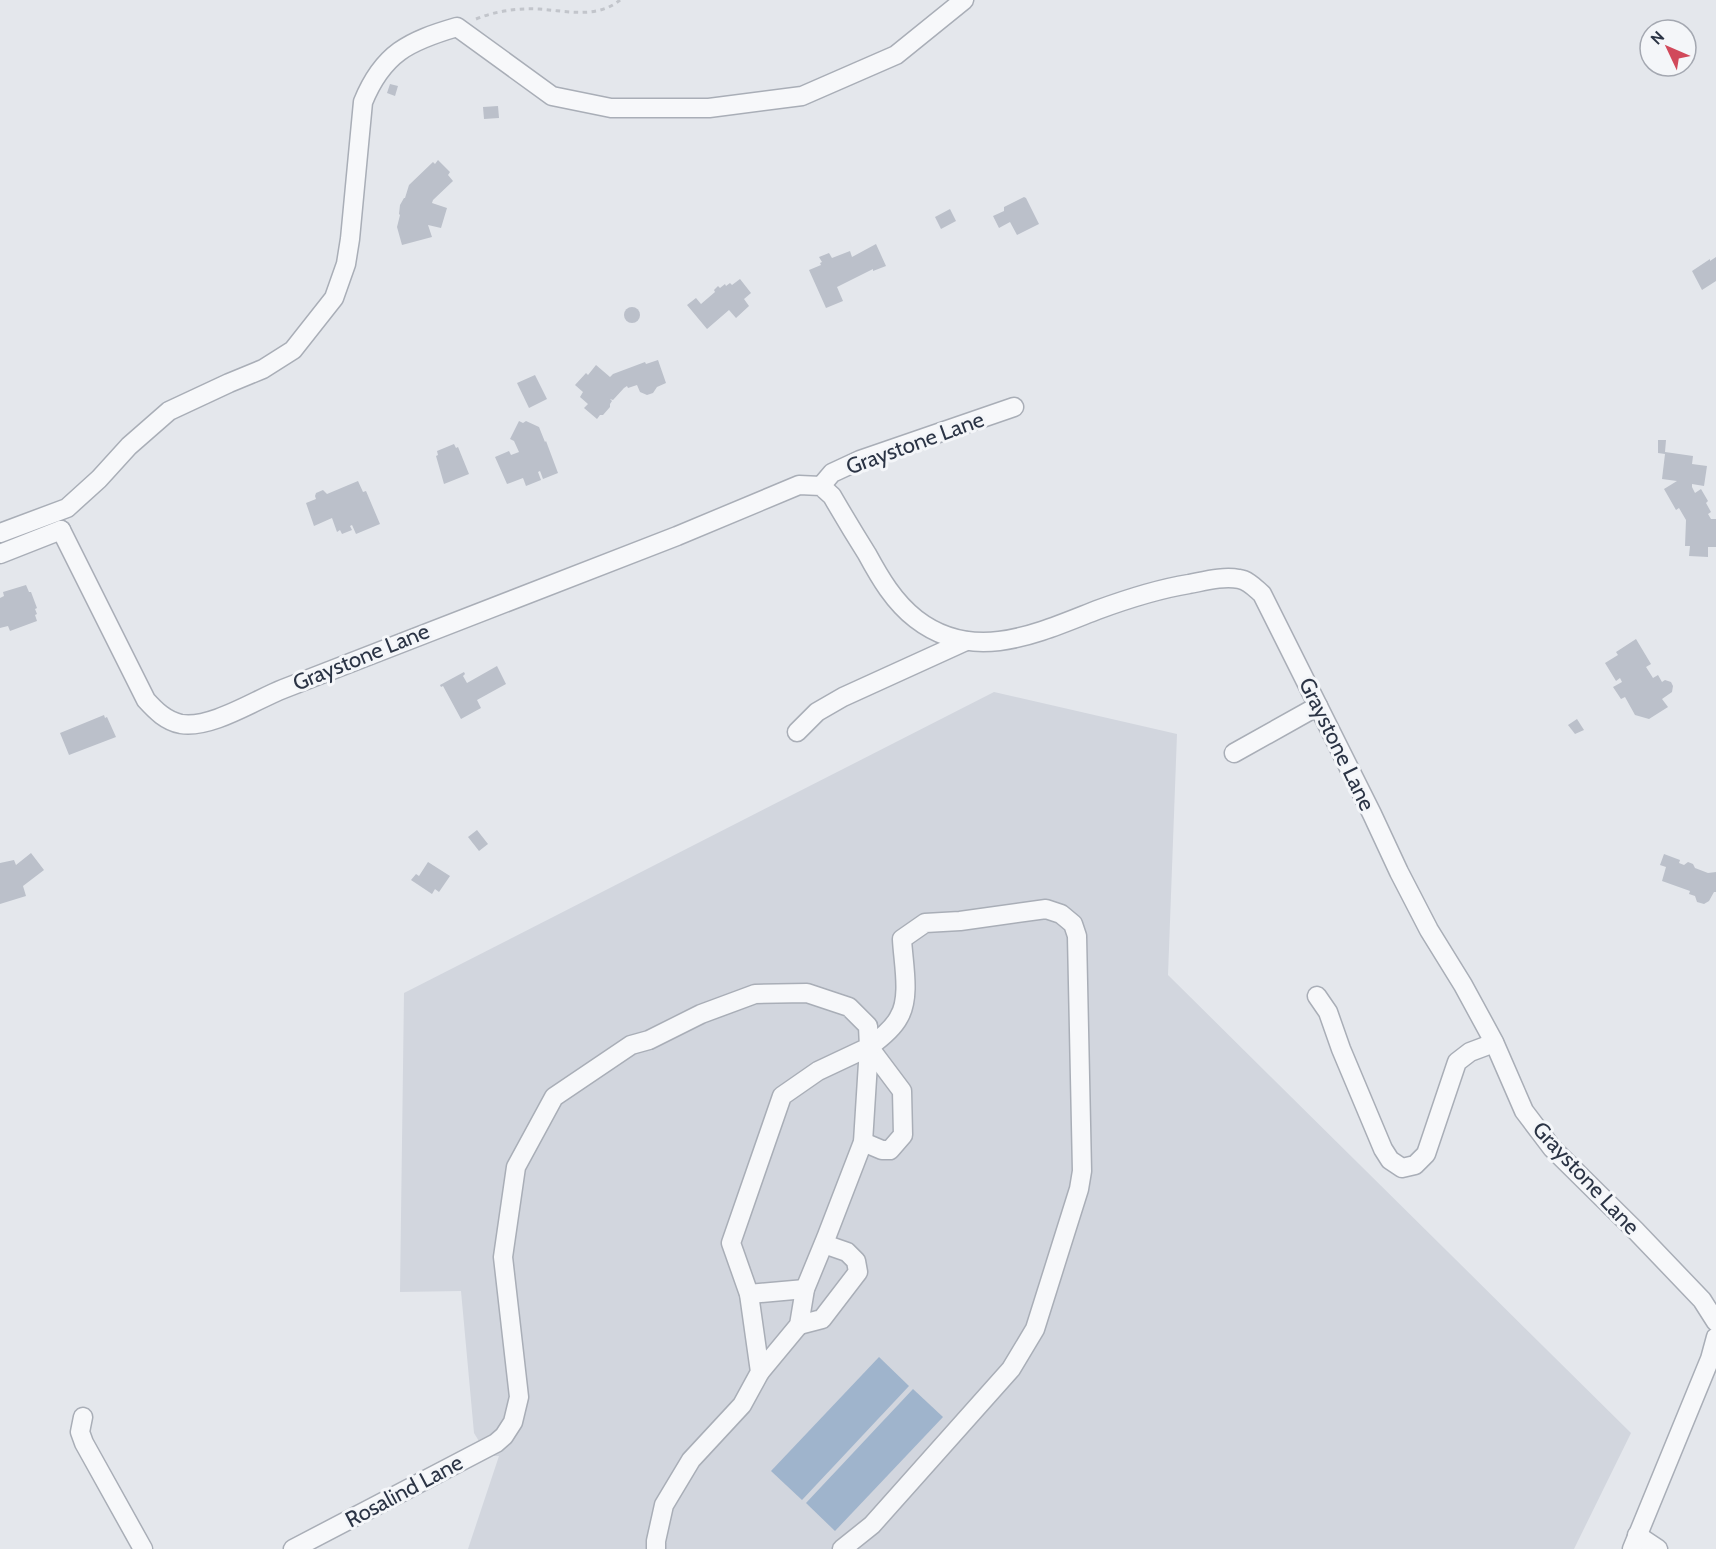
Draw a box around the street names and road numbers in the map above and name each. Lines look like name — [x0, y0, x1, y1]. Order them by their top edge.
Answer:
street label: Graystone Lane — [842, 406, 988, 480]
street label: Graystone Lane — [289, 617, 433, 697]
street label: Graystone Lane — [1293, 673, 1381, 815]
street label: Graystone Lane — [1527, 1116, 1645, 1240]
street label: Rosalind Lane — [341, 1449, 467, 1533]

